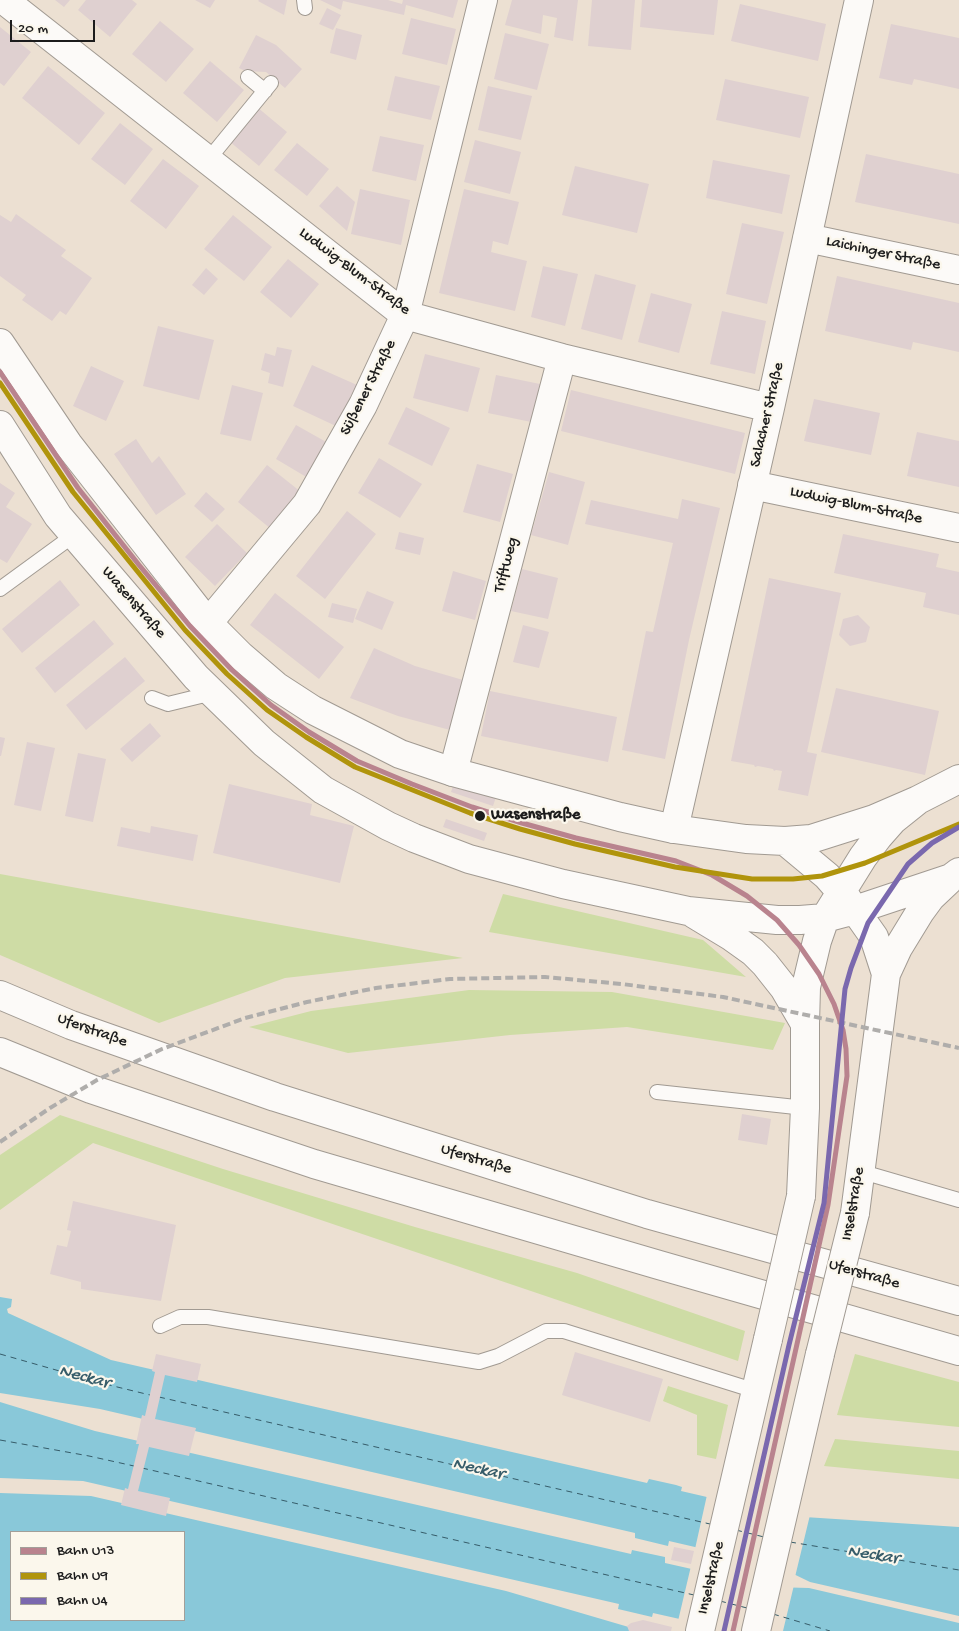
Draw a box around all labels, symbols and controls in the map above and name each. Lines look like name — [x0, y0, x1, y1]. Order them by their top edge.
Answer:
scale bar — [12, 10, 98, 42]
text: 20 m — [18, 20, 48, 38]
street label: Ludwig-Blum-Straße — [294, 224, 414, 320]
street label: Laichinger Straße — [824, 232, 942, 276]
street label: Süßener Straße — [337, 337, 401, 439]
street label: Salacher Straße — [747, 361, 789, 469]
street label: Ludwig-Blum-Straße — [788, 483, 924, 529]
street label: Triftweg — [490, 535, 524, 595]
street label: Wasenstraße — [96, 563, 170, 643]
place label: Wasenstraße — [491, 806, 580, 826]
marker: Wasenstraße — [473, 809, 487, 823]
street label: Uferstraße — [54, 1009, 130, 1053]
street label: Uferstraße — [438, 1140, 514, 1180]
street label: Inselstraße — [838, 1166, 870, 1242]
street label: Uferstraße — [826, 1256, 902, 1294]
water label: Neckar — [56, 1361, 112, 1395]
water label: Neckar — [450, 1454, 506, 1486]
legend — [10, 1531, 185, 1621]
street label: Inselstraße — [694, 1540, 730, 1616]
water label: Neckar — [846, 1541, 900, 1571]
text: Bahn U13 — [57, 1542, 114, 1560]
text: Bahn U9 — [57, 1567, 108, 1585]
text: Bahn U4 — [57, 1592, 108, 1610]

